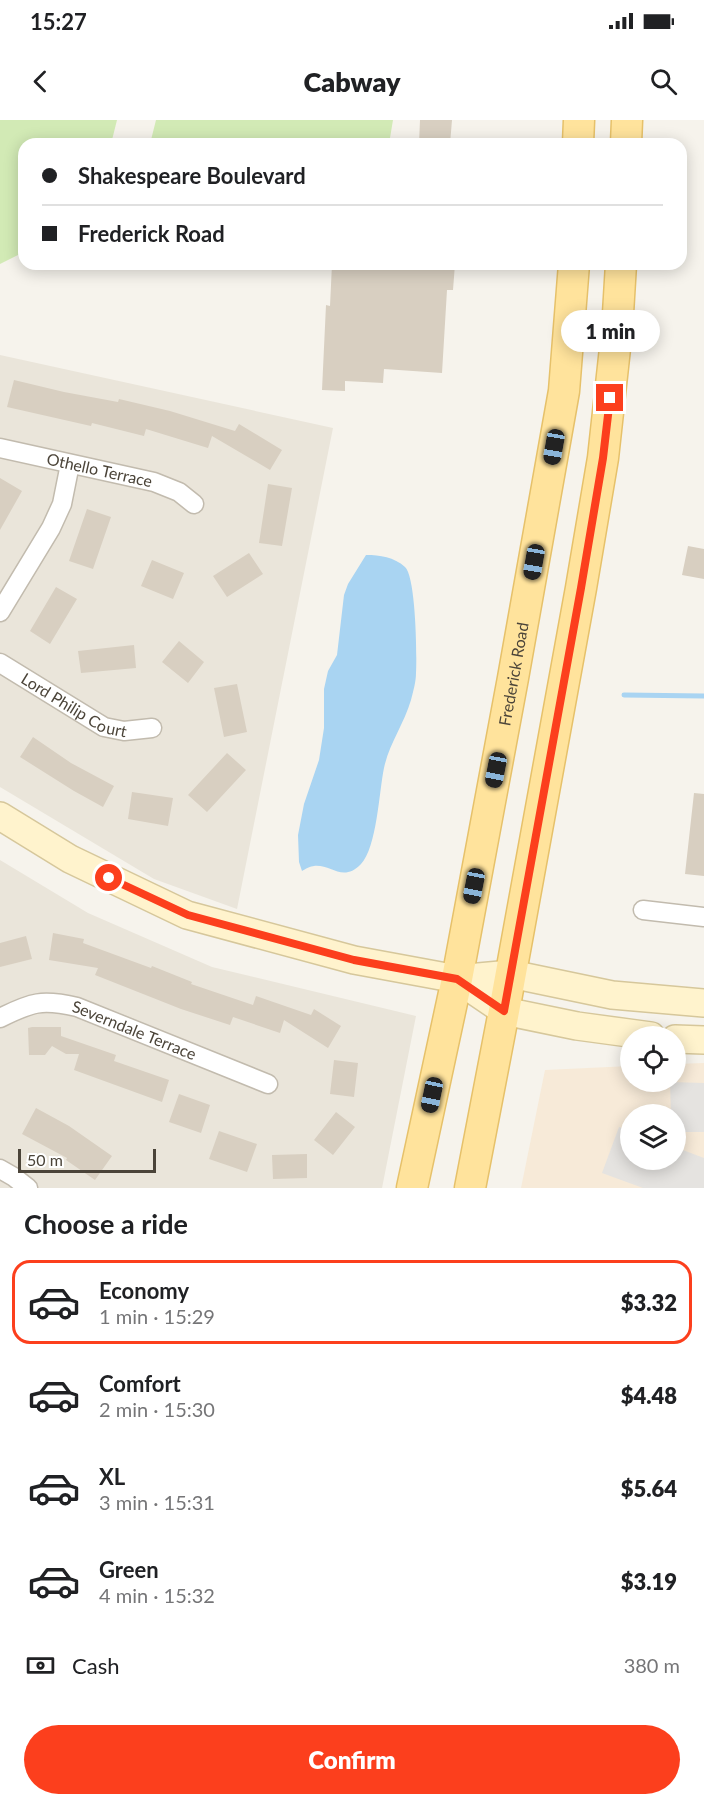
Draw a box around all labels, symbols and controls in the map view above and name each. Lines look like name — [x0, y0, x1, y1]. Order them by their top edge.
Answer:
text: 15:27 — [30, 8, 87, 35]
icon: back — [24, 65, 57, 98]
text: Cabway — [304, 65, 400, 98]
icon: search — [647, 65, 680, 98]
text: Shakespeare Boulevard — [78, 162, 306, 189]
text: Frederick Road — [78, 220, 225, 247]
callout: 1 min — [560, 311, 660, 353]
text: 1 min — [586, 319, 635, 343]
route end — [596, 384, 623, 411]
car — [542, 428, 566, 466]
street label: Othello Terrace — [45, 449, 154, 490]
car — [522, 543, 546, 581]
street label: Frederick Road — [494, 621, 532, 727]
street label: Lord Philip Court — [18, 669, 129, 740]
car — [484, 751, 508, 789]
route start — [95, 864, 122, 891]
car — [462, 867, 486, 905]
street label: Severndale Terrace — [71, 996, 199, 1063]
map controls — [620, 1026, 686, 1170]
button: locate — [620, 1026, 686, 1092]
car — [419, 1076, 445, 1114]
button: layers — [620, 1104, 686, 1170]
scale bar — [18, 1146, 156, 1174]
text: 50 m — [27, 1150, 63, 1169]
text: Choose a ride — [24, 1207, 188, 1240]
icon: car — [27, 1275, 81, 1329]
text: Economy — [99, 1277, 189, 1304]
text: $3.32 — [621, 1289, 677, 1316]
text: 1 min · 15:29 — [99, 1304, 215, 1328]
icon: car — [27, 1368, 81, 1422]
text: Comfort — [99, 1370, 181, 1397]
text: $4.48 — [621, 1382, 677, 1409]
text: 2 min · 15:30 — [99, 1397, 215, 1421]
icon: car — [27, 1461, 81, 1515]
text: XL — [99, 1463, 125, 1490]
text: $5.64 — [621, 1475, 677, 1502]
text: 3 min · 15:31 — [99, 1490, 215, 1514]
icon: car — [27, 1554, 81, 1608]
text: Green — [99, 1556, 159, 1583]
text: $3.19 — [621, 1568, 677, 1595]
text: 4 min · 15:32 — [99, 1583, 215, 1607]
icon: cash — [24, 1649, 57, 1682]
text: Cash — [72, 1652, 119, 1679]
text: 380 m — [624, 1653, 680, 1677]
button: Confirm — [24, 1725, 680, 1794]

